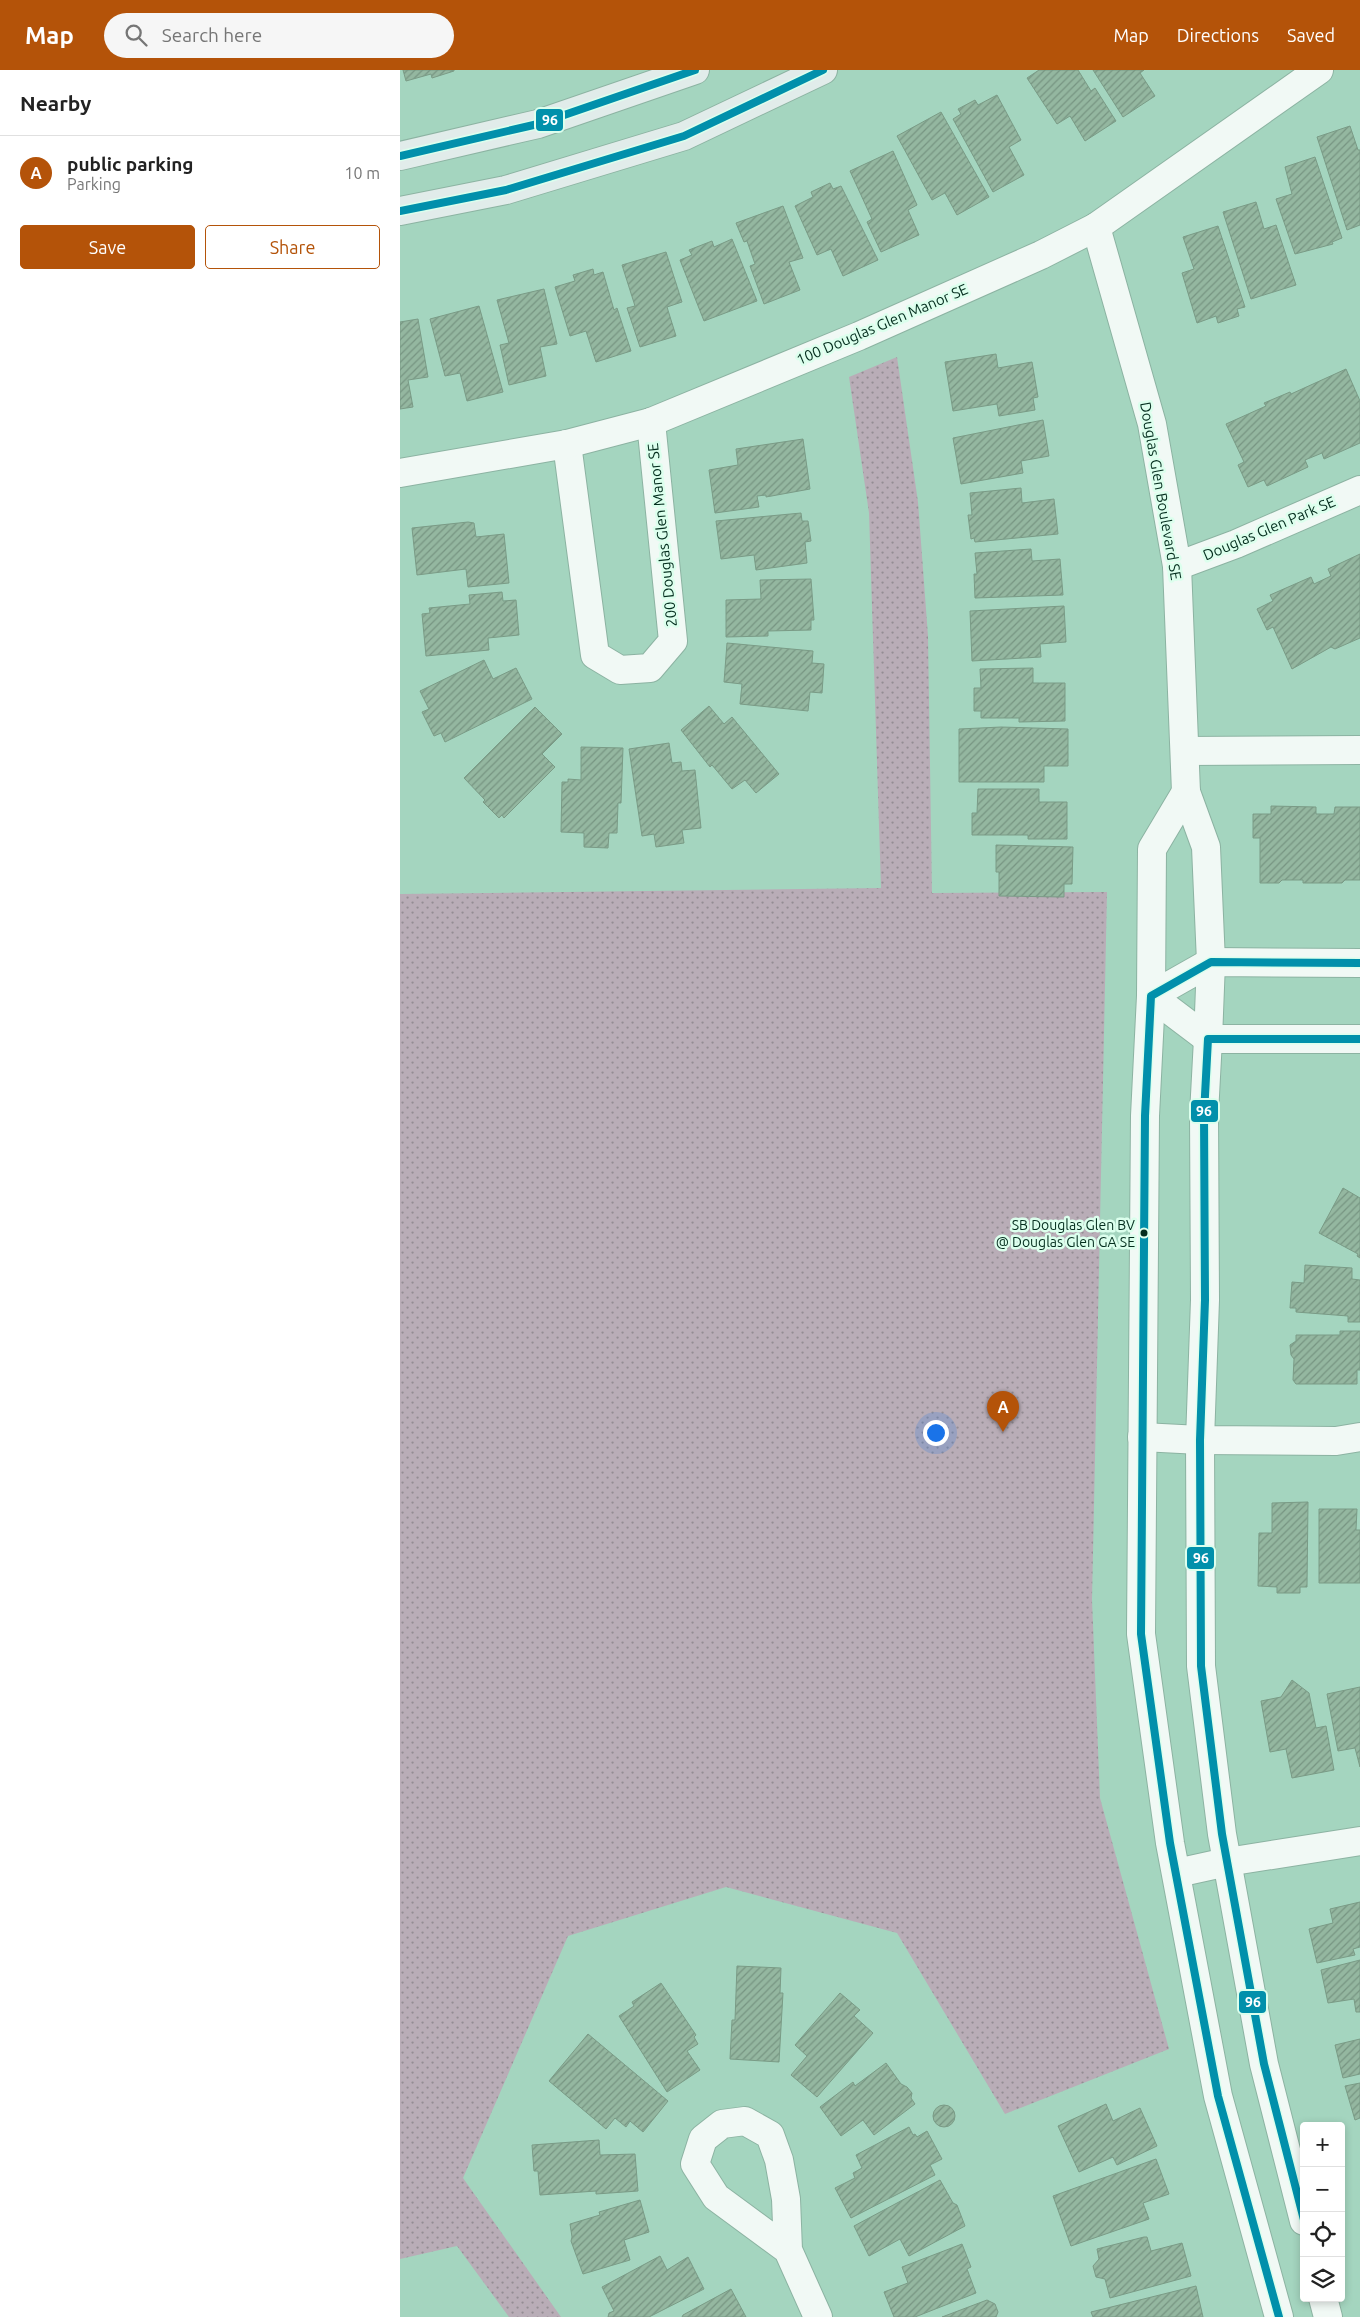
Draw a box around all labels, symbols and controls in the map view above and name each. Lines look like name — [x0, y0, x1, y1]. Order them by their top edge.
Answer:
search box — [104, 13, 454, 58]
icon: search — [122, 21, 150, 49]
text: Map — [25, 22, 74, 49]
text: Search here — [162, 24, 262, 46]
text: Map — [1113, 25, 1149, 45]
text: Directions — [1177, 25, 1259, 45]
text: Saved — [1287, 25, 1335, 45]
text: Nearby — [20, 91, 91, 115]
line badge: 96 — [535, 108, 564, 132]
text: 96 — [542, 112, 558, 128]
text: public parking — [67, 153, 194, 175]
text: A — [30, 164, 42, 182]
text: 10 m — [344, 164, 380, 182]
text: Parking — [67, 175, 121, 193]
button: Save — [20, 225, 195, 269]
button: Share — [205, 225, 380, 269]
street label: 100 Douglas Glen Manor SE — [794, 280, 970, 368]
street label: Douglas Glen Boulevard SE — [1137, 401, 1185, 581]
street label: 200 Douglas Glen Manor SE — [644, 442, 680, 628]
street label: Douglas Glen Park SE — [1200, 492, 1338, 564]
line badge: 96 — [1190, 1099, 1219, 1123]
text: 96 — [1196, 1103, 1212, 1119]
place label: SB Douglas Glen BV @ Douglas Glen GA SE — [996, 1217, 1135, 1250]
marker: SB Douglas Glen BV @ Douglas Glen GA SE — [1139, 1228, 1149, 1238]
pin: A — [987, 1391, 1019, 1432]
your location — [923, 1420, 949, 1446]
line badge: 96 — [1186, 1546, 1215, 1570]
text: 96 — [1193, 1550, 1209, 1566]
line badge: 96 — [1238, 1990, 1267, 2014]
text: 96 — [1245, 1994, 1261, 2010]
map controls — [1300, 2122, 1345, 2302]
button: + — [1300, 2122, 1345, 2167]
button: − — [1300, 2167, 1345, 2212]
button: locate — [1300, 2212, 1345, 2257]
button: layers — [1300, 2257, 1345, 2302]

